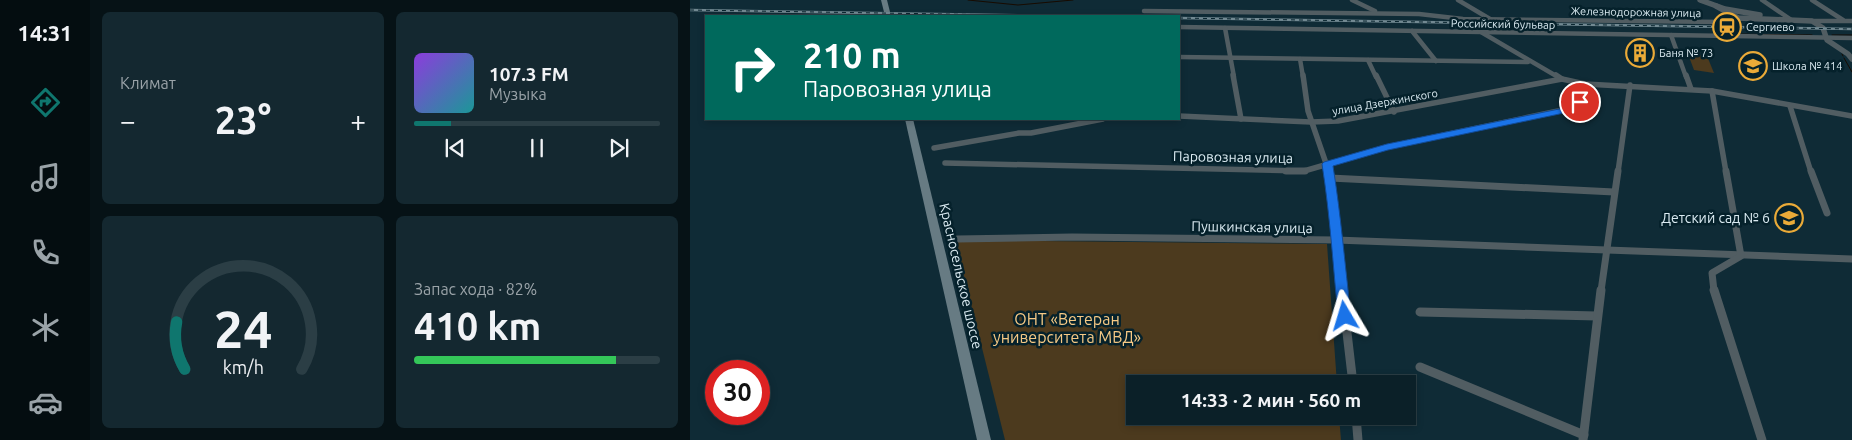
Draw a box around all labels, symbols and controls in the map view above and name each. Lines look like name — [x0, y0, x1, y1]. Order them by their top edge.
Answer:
street label: Железнодорожная улица — [1571, 5, 1701, 19]
station icon: Сергиево — [1712, 12, 1742, 42]
street label: Российский бульвар — [1451, 17, 1555, 31]
text: 14:31 — [17, 20, 73, 45]
place label: Сергиево — [1746, 21, 1795, 33]
icon: right — [720, 35, 785, 100]
text: 210 m — [803, 35, 901, 75]
building icon: Баня № 73 — [1625, 38, 1655, 68]
place label: Баня № 73 — [1659, 47, 1713, 59]
school or university icon: Школа № 414 — [1738, 51, 1768, 81]
place label: Школа № 414 — [1772, 60, 1842, 72]
text: 107.3 FM — [489, 63, 569, 85]
text: Климат — [120, 74, 176, 92]
text: Паровозная улица — [803, 76, 992, 101]
pin — [1559, 81, 1601, 123]
icon: directions — [28, 85, 63, 120]
text: Музыка — [489, 85, 547, 103]
street label: улица Дзержинского — [1331, 87, 1439, 117]
icon: arrive — [1566, 88, 1594, 116]
text: 23° — [215, 99, 271, 141]
text: − — [120, 105, 136, 136]
text: + — [350, 105, 366, 136]
icon: previous — [441, 134, 469, 162]
icon: pause — [523, 134, 551, 162]
icon: next — [605, 134, 633, 162]
street label: Паровозная улица — [1173, 148, 1293, 166]
icon: music — [28, 160, 63, 195]
street label: Красносельское шоссе — [936, 201, 986, 351]
school or university icon: Детский сад № 6 — [1774, 203, 1804, 233]
place label: Детский сад № 6 — [1661, 210, 1770, 226]
street label: Пушкинская улица — [1191, 218, 1313, 236]
icon: phone — [28, 235, 63, 270]
text: Запас хода · 82% — [414, 280, 537, 298]
position arrow — [1318, 289, 1370, 341]
text: 24 — [214, 300, 272, 358]
text: 410 km — [414, 305, 541, 347]
icon: climate — [28, 310, 63, 345]
park label: ОНТ «Ветеран университета МВД» — [993, 310, 1141, 346]
text: km/h — [222, 357, 264, 377]
speed limit sign: 30 — [705, 360, 770, 425]
icon: car — [28, 385, 63, 420]
text: 14:33 · 2 мин · 560 m — [1181, 389, 1361, 411]

